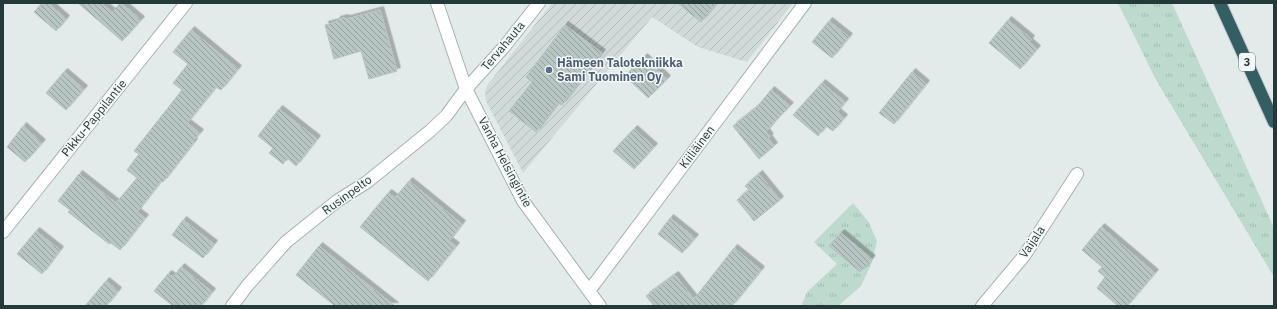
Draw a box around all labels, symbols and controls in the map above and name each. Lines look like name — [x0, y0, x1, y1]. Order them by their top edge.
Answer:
street label: Tervahauta — [478, 17, 528, 74]
road number: 3 — [1239, 53, 1255, 71]
place label: Hämeen Talotekniikka Sami Tuominen Oy — [557, 55, 683, 84]
marker: Hämeen Talotekniikka Sami Tuominen Oy — [544, 65, 554, 75]
street label: Pikku-Pappilantie — [58, 76, 130, 159]
street label: Vanha Helsingintie — [475, 114, 536, 210]
street label: Kiiliäinen — [676, 122, 717, 171]
street label: Rusinpelto — [319, 171, 375, 218]
street label: Vaijala — [1015, 222, 1048, 261]

